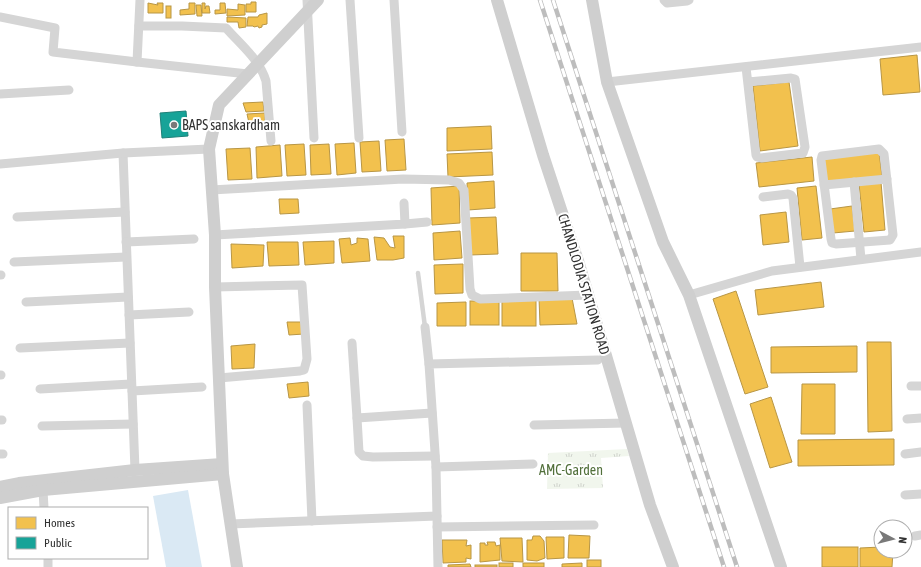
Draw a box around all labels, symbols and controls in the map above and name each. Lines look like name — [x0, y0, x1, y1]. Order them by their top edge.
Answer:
place label: BAPS sanskardham — [182, 117, 280, 133]
marker: BAPS sanskardham — [169, 120, 179, 130]
street label: CHANDLODIA STATION ROAD — [555, 212, 613, 357]
park label: AMC-Garden — [539, 462, 603, 478]
legend — [8, 507, 148, 559]
text: Homes — [44, 516, 75, 530]
north arrow — [873, 519, 913, 559]
text: Public — [44, 536, 72, 550]
text: N — [897, 536, 909, 544]

